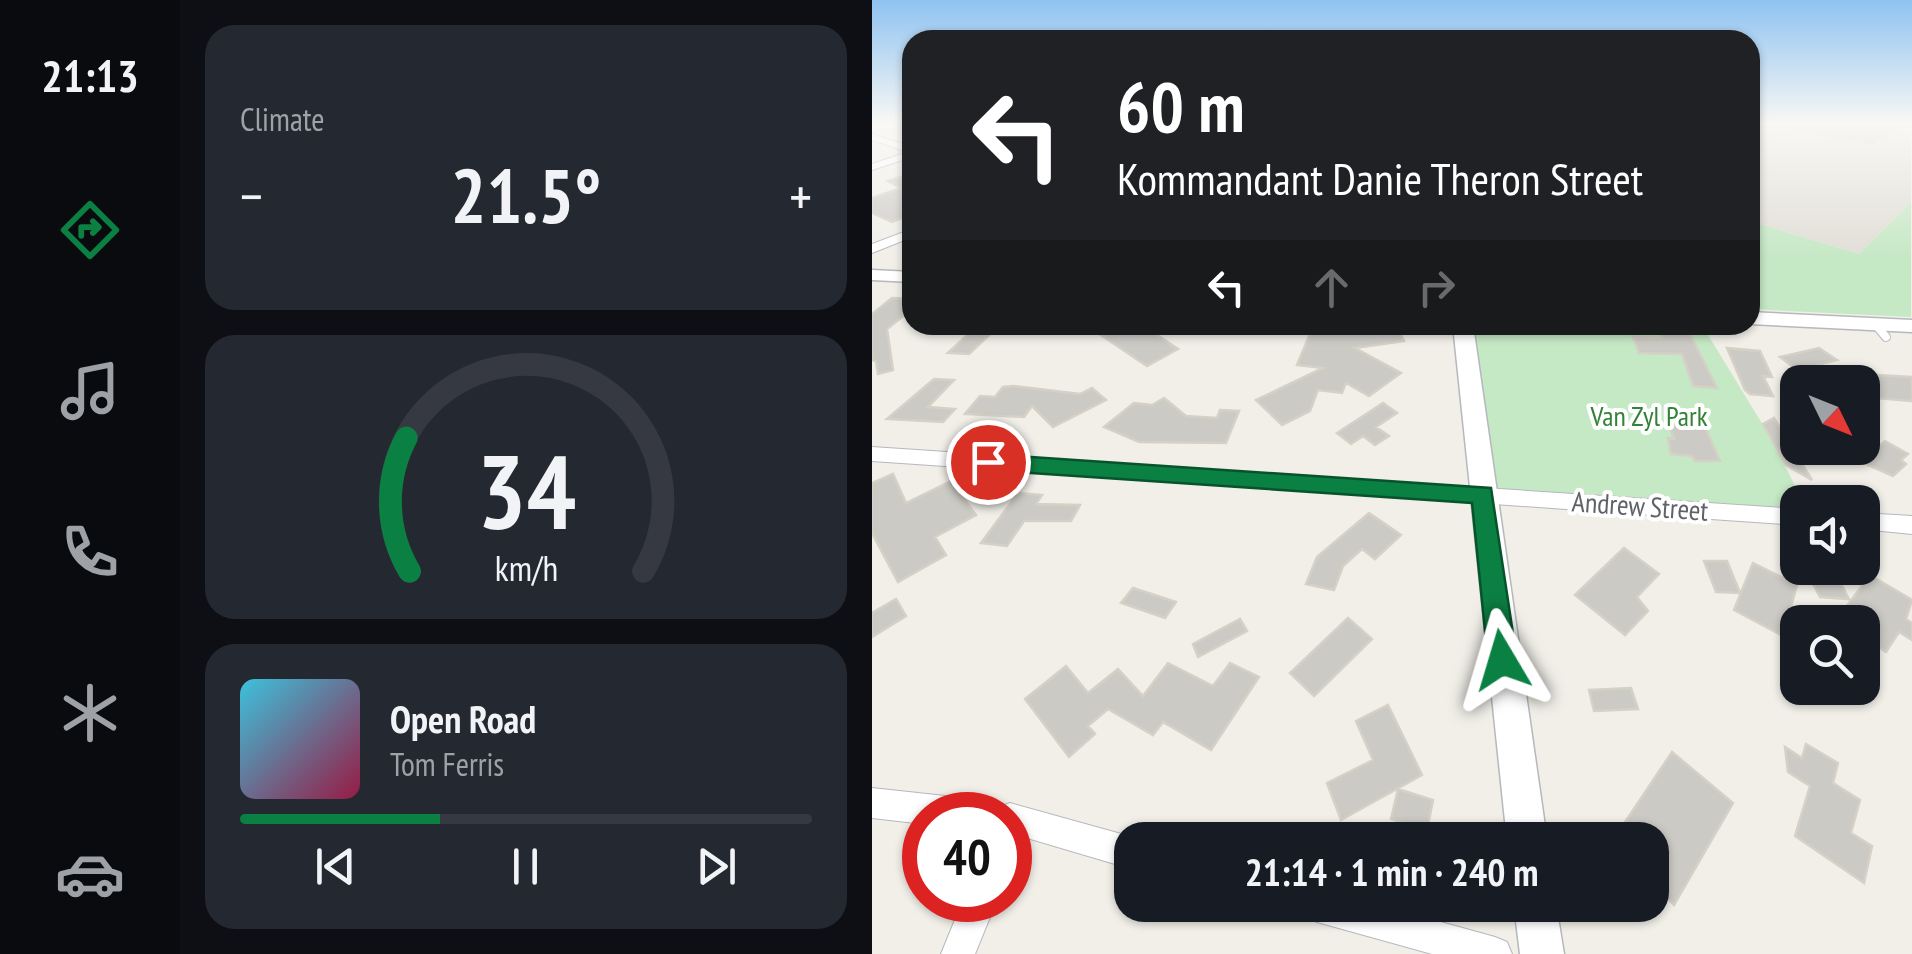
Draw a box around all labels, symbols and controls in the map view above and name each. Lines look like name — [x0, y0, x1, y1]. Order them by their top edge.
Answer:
text: 21:13 — [41, 46, 139, 104]
text: 60 m — [1117, 61, 1245, 151]
icon: left — [952, 70, 1082, 200]
text: Climate — [240, 98, 324, 140]
text: 21.5° — [451, 147, 601, 244]
text: Kommandant Danie Theron Street — [1117, 149, 1643, 207]
text: − — [240, 160, 263, 231]
text: + — [789, 160, 812, 231]
icon: directions — [55, 195, 125, 265]
icon: left — [1199, 260, 1254, 315]
icon: ahead — [1304, 260, 1359, 315]
icon: right — [1409, 260, 1464, 315]
icon: music — [55, 356, 125, 426]
north arrow — [1780, 365, 1880, 465]
map controls — [1780, 365, 1880, 705]
park label: Van Zyl Park — [1589, 397, 1708, 434]
pin — [946, 420, 1031, 505]
text: 34 — [476, 423, 576, 558]
icon: arrive — [961, 435, 1016, 490]
street label: Andrew Street — [1571, 482, 1710, 529]
button: sound — [1780, 485, 1880, 585]
icon: phone — [55, 517, 125, 587]
text: km/h — [494, 545, 558, 591]
button: search — [1780, 605, 1880, 705]
position arrow — [1450, 608, 1554, 712]
icon: climate — [55, 678, 125, 748]
text: Open Road — [390, 694, 536, 743]
text: Tom Ferris — [390, 743, 504, 785]
speed limit sign: 40 — [902, 792, 1032, 922]
icon: car — [55, 839, 125, 909]
icon: previous — [308, 839, 363, 894]
icon: pause — [498, 839, 553, 894]
icon: next — [689, 839, 744, 894]
text: 21:14 · 1 min · 240 m — [1245, 847, 1538, 896]

